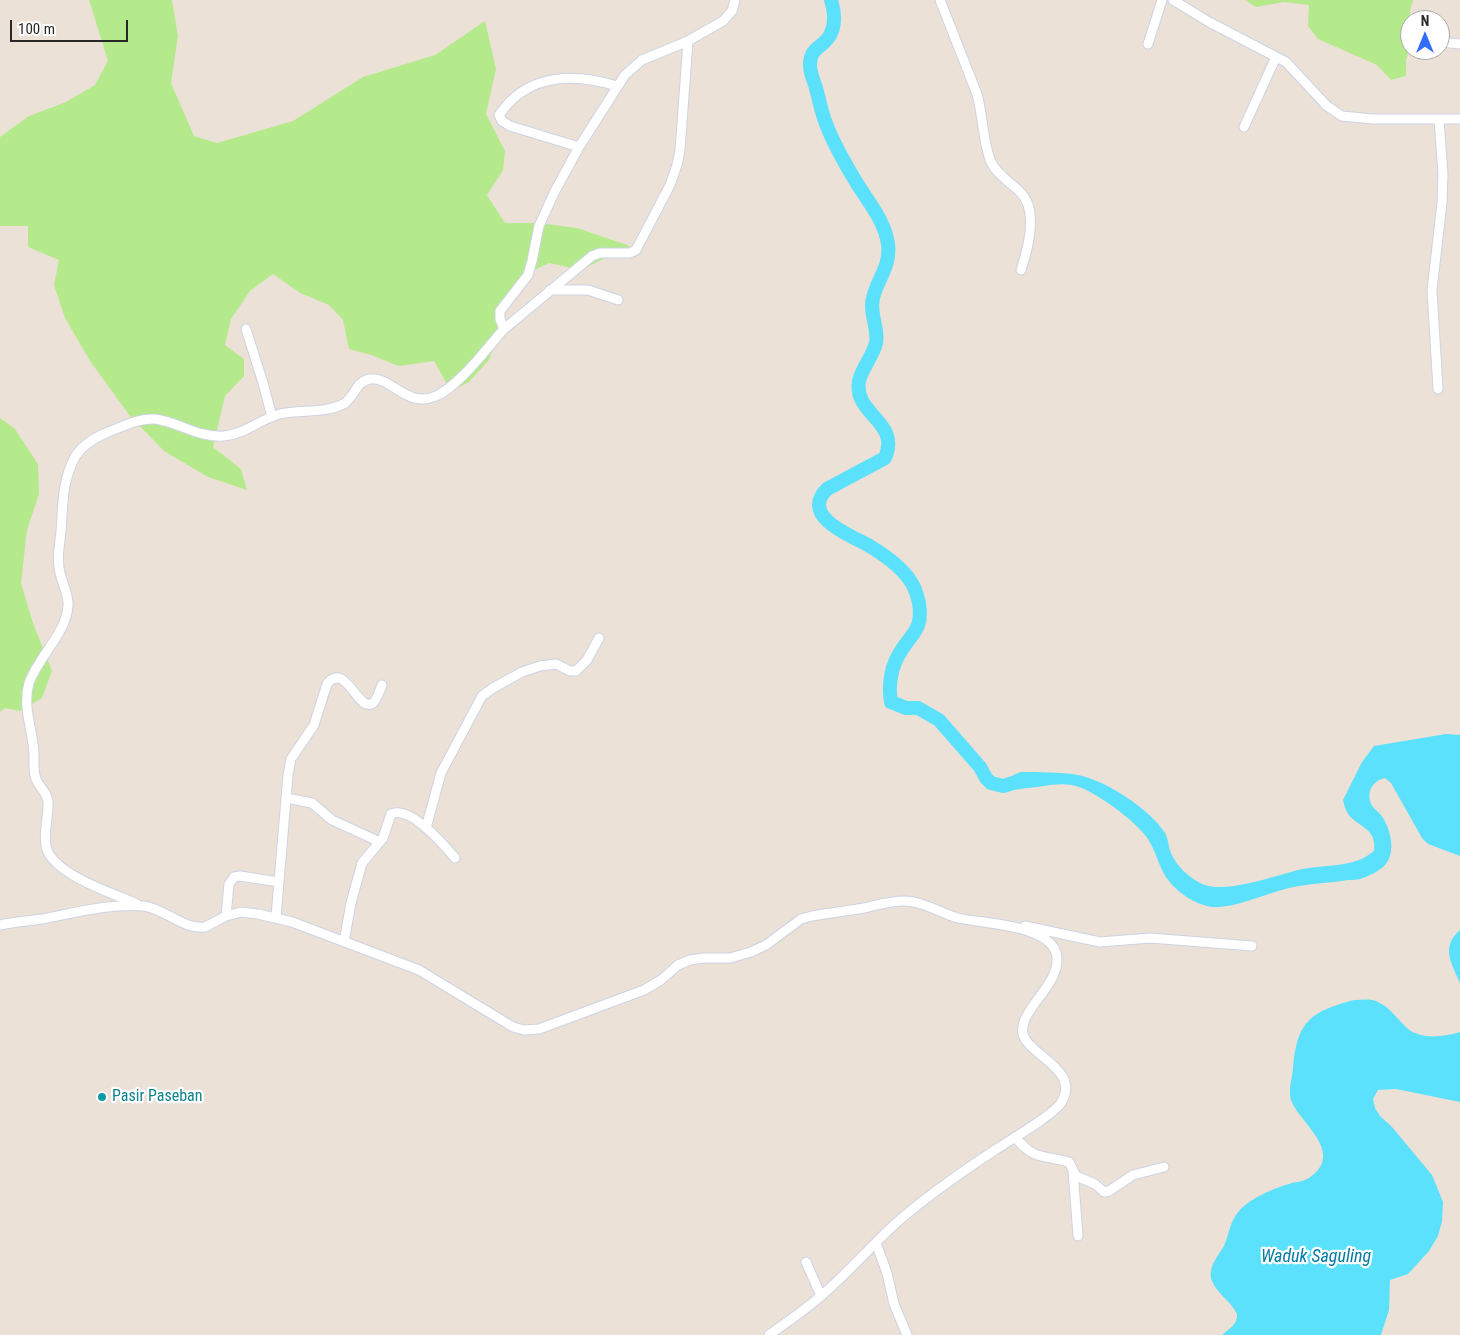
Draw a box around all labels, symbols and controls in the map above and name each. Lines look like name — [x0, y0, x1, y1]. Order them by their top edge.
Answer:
scale bar — [12, 10, 130, 42]
north arrow — [1400, 10, 1450, 60]
text: N — [1421, 13, 1429, 29]
text: 100 m — [18, 20, 55, 38]
place label: Pasir Paseban — [112, 1087, 203, 1107]
marker: Pasir Paseban — [96, 1091, 108, 1103]
water label: Waduk Saguling — [1261, 1246, 1371, 1268]

